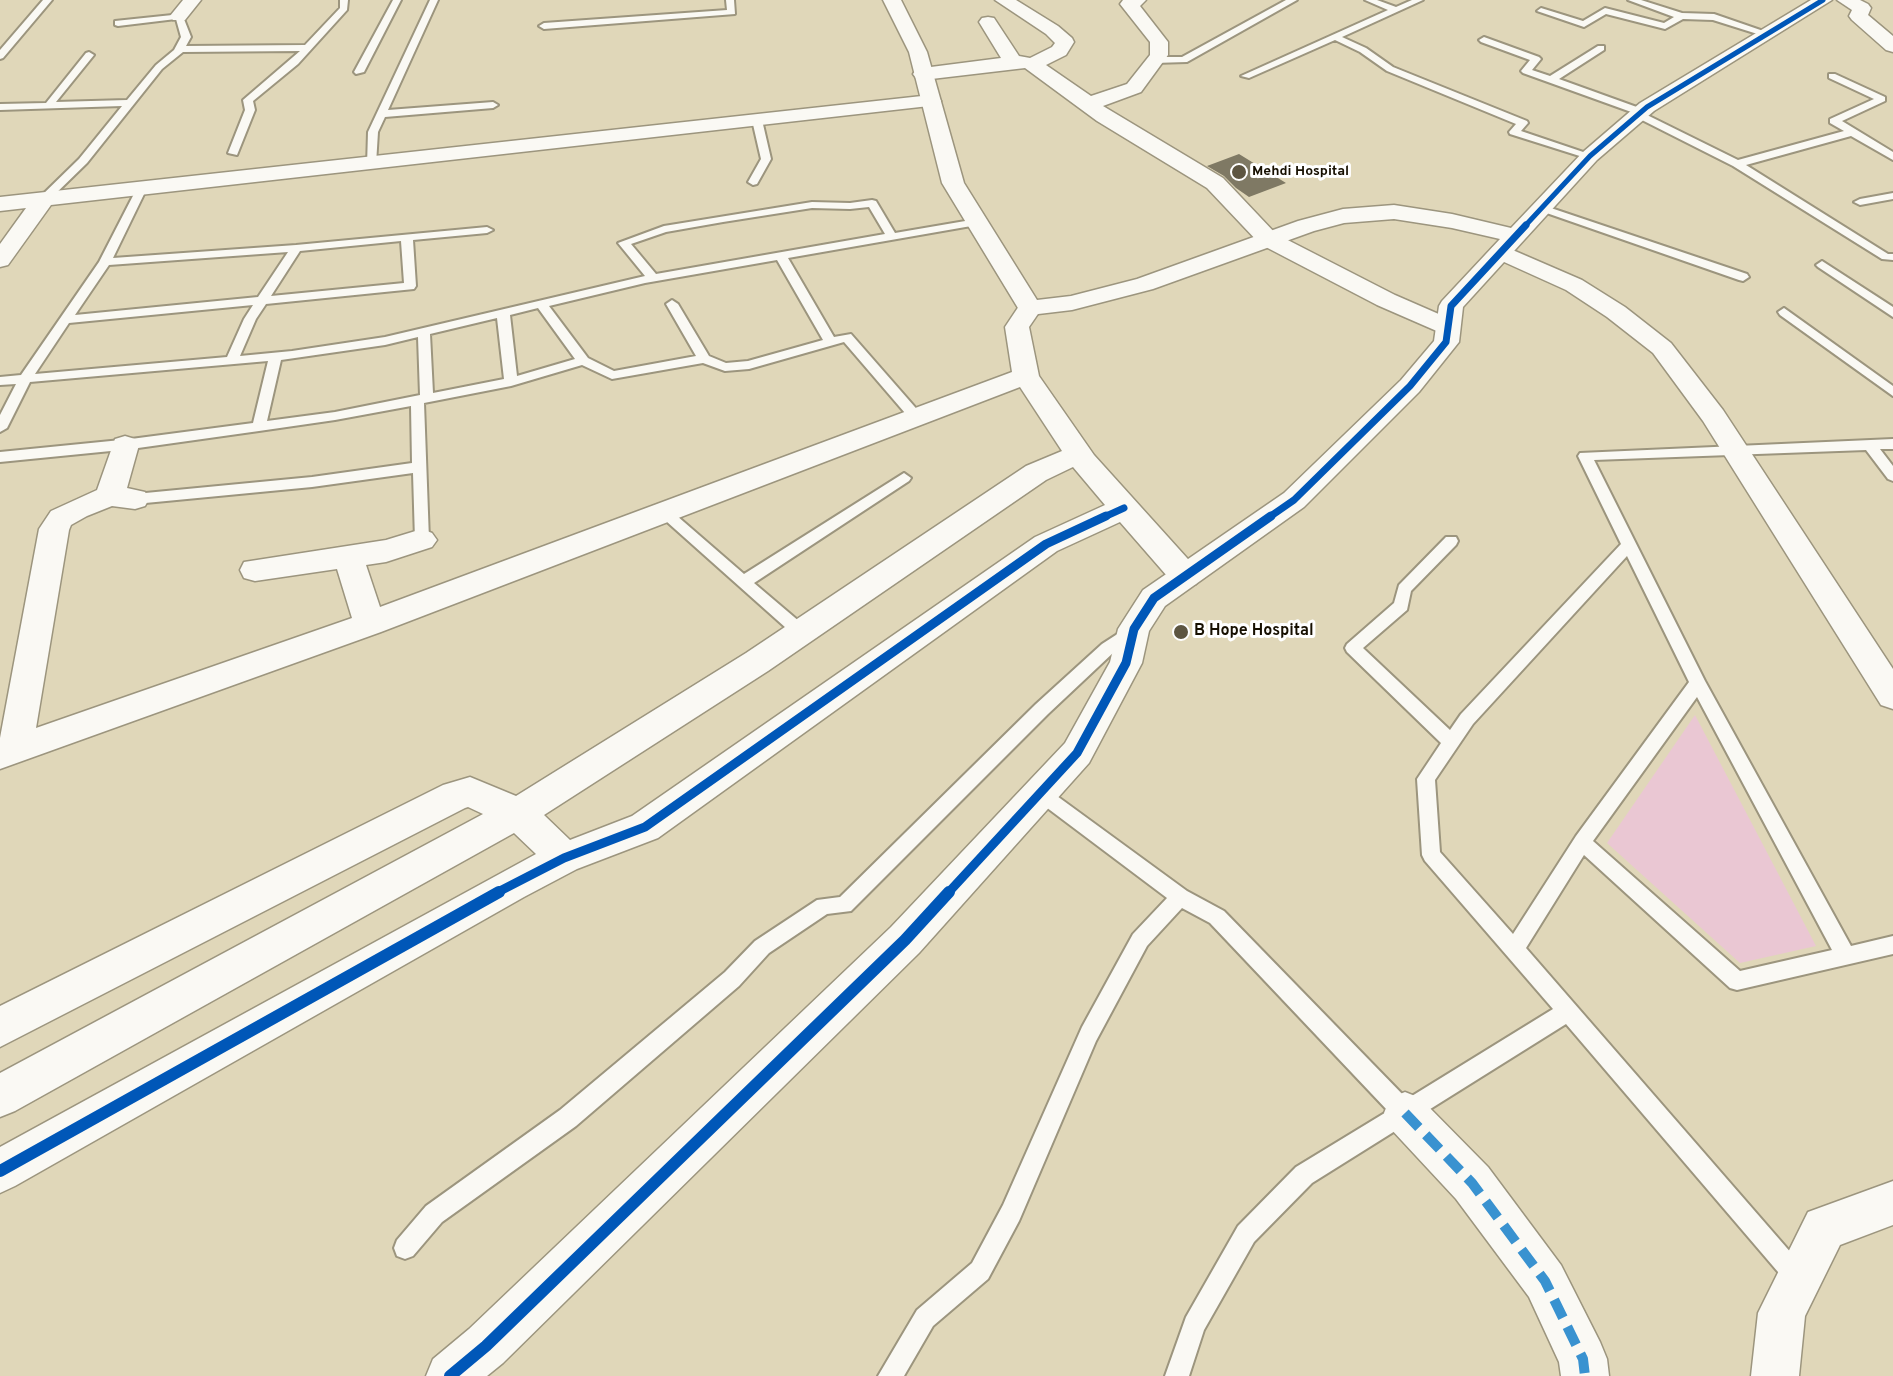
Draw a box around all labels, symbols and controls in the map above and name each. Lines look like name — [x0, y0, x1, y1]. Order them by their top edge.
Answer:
marker: Mehdi Hospital — [1230, 163, 1248, 181]
place label: Mehdi Hospital — [1252, 164, 1349, 180]
place label: B Hope Hospital — [1194, 622, 1314, 642]
marker: B Hope Hospital — [1172, 623, 1190, 641]

